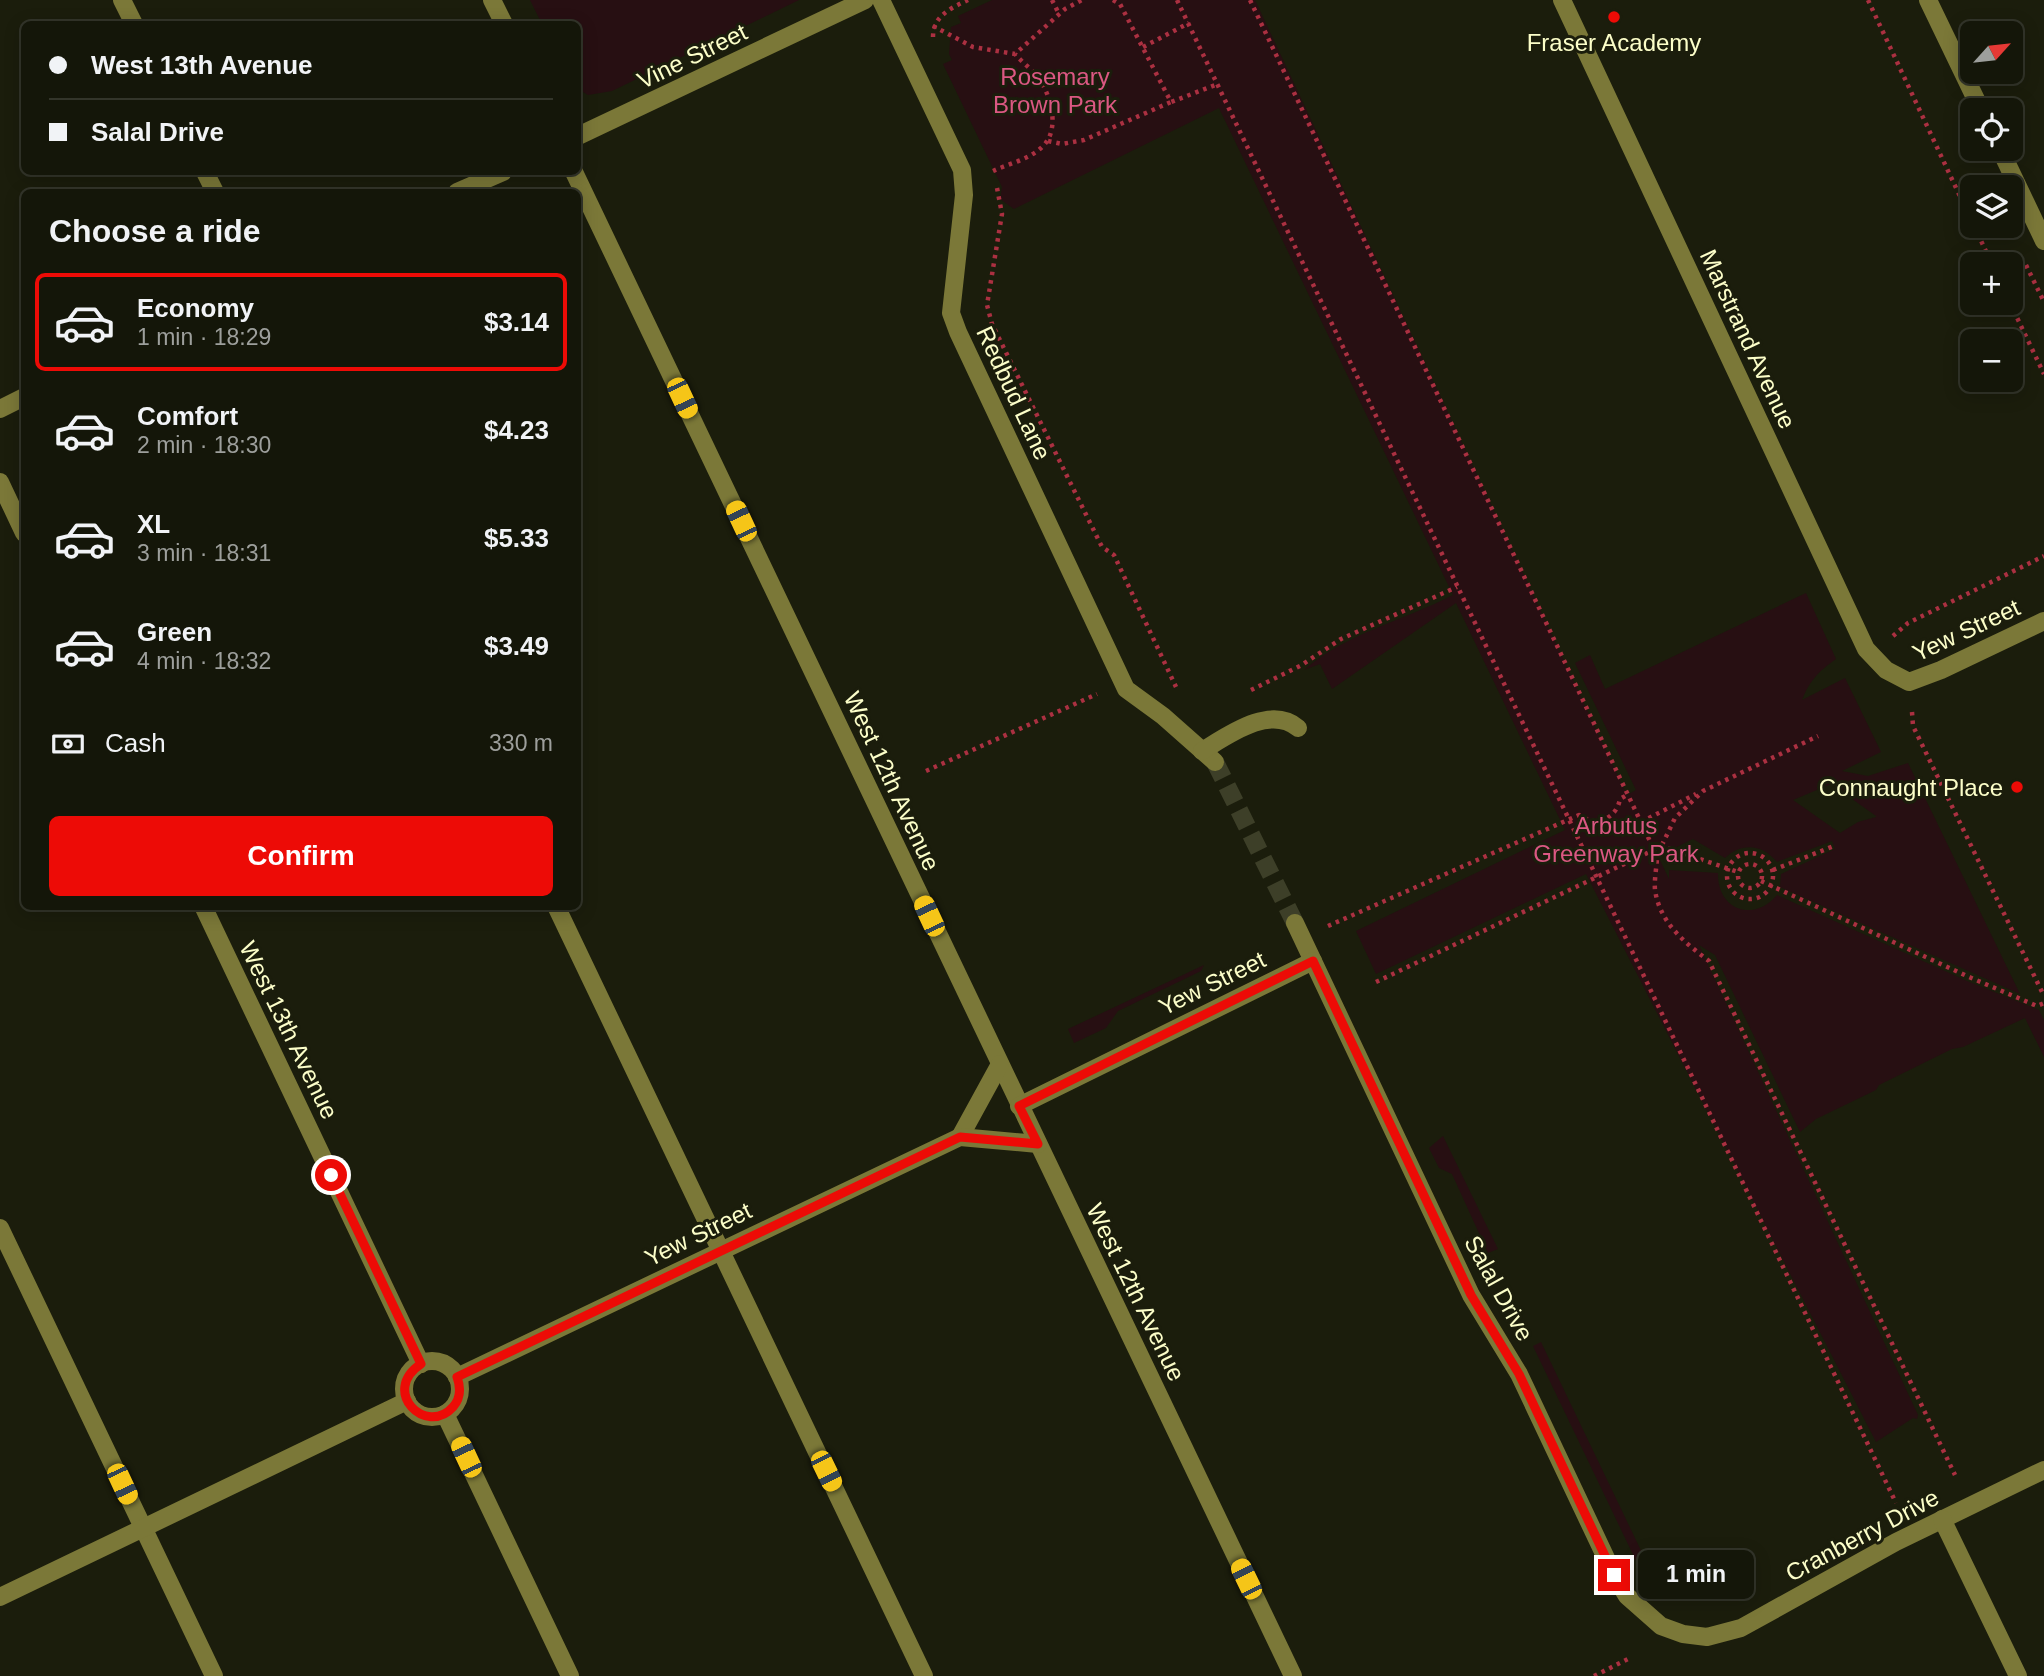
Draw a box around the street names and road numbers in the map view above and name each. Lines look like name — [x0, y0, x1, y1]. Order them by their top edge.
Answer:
street label: Vine Street — [633, 18, 751, 94]
street label: Marstrand Avenue — [1695, 245, 1801, 433]
street label: Redbud Lane — [971, 322, 1057, 464]
street label: Yew Street — [1908, 593, 2024, 667]
street label: West 12th Avenue — [839, 687, 945, 875]
street label: West 13th Avenue — [234, 937, 344, 1123]
street label: Yew Street — [1154, 945, 1270, 1020]
street label: Yew Street — [640, 1196, 756, 1271]
street label: West 12th Avenue — [1081, 1199, 1191, 1385]
street label: Salal Drive — [1459, 1231, 1539, 1345]
street label: Cranberry Drive — [1781, 1483, 1943, 1587]

